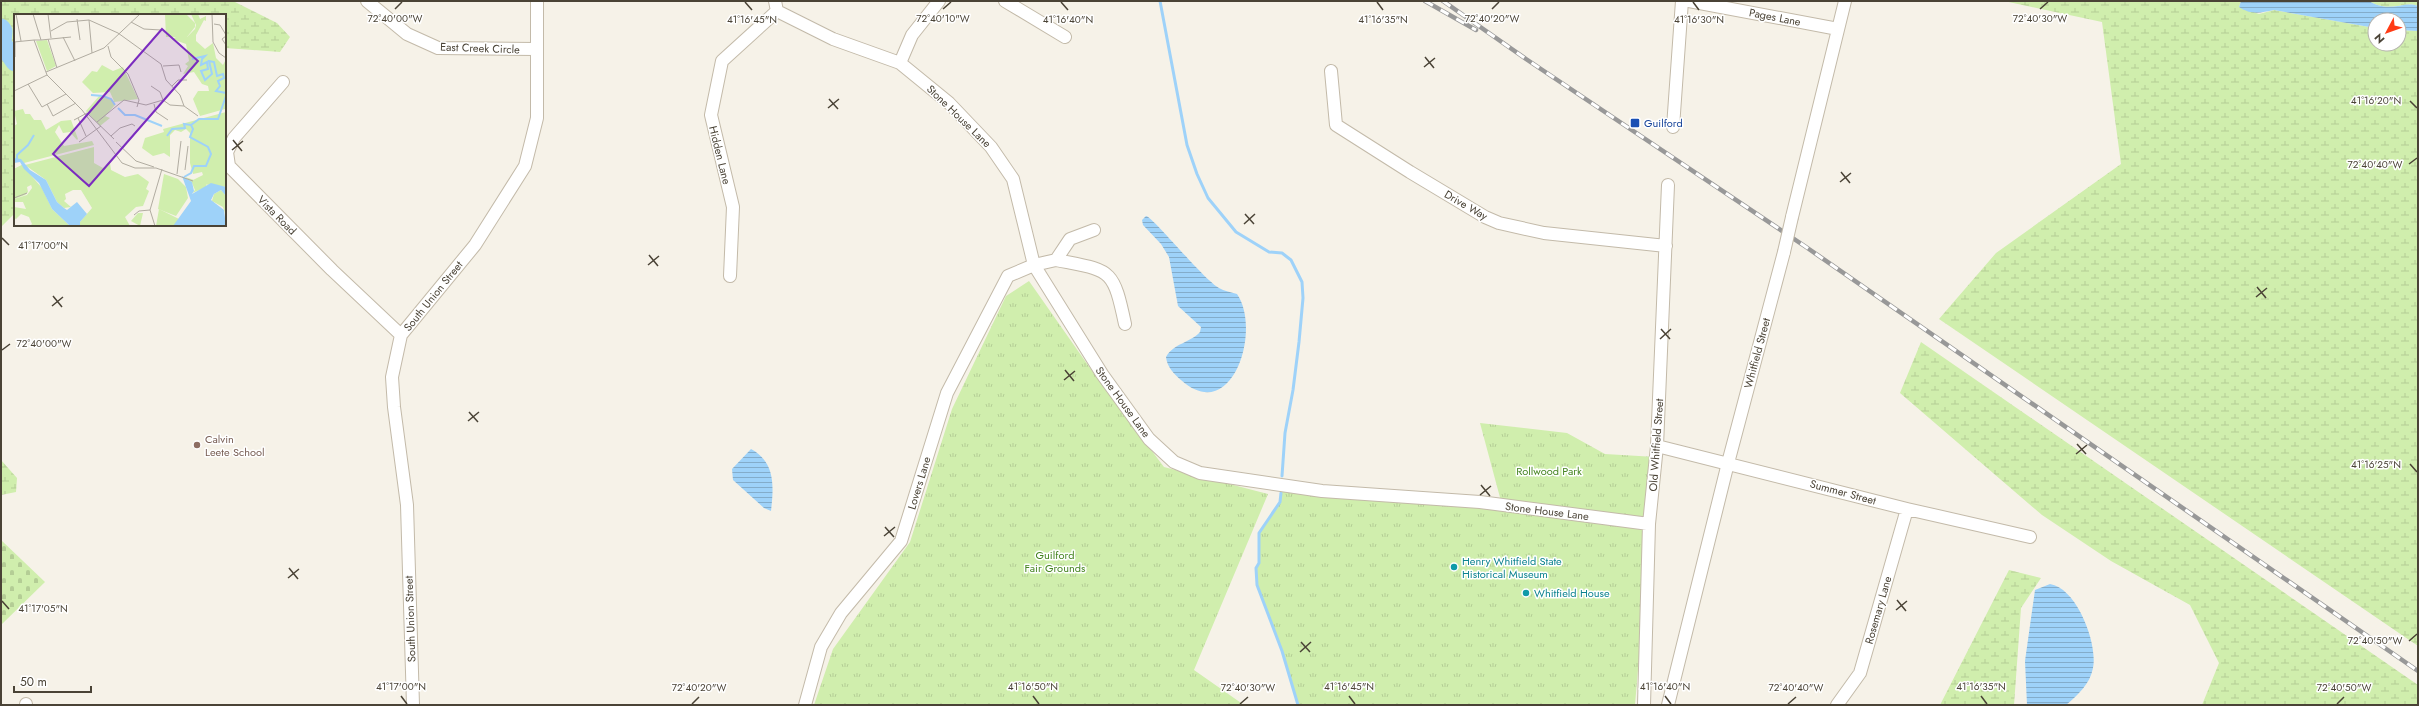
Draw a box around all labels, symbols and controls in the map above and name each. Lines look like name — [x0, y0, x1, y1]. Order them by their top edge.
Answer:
street label: Pages Lane — [1748, 4, 1803, 30]
text: 72°40'00"W — [368, 11, 423, 26]
text: 72°40'10"W — [916, 11, 970, 26]
text: 72°40'20"W — [1465, 11, 1519, 26]
text: 72°40'30"W — [2013, 11, 2067, 26]
text: 41°16'45"N — [727, 12, 777, 27]
text: 41°16'40"N — [1043, 12, 1093, 27]
text: 41°16'35"N — [1358, 12, 1408, 27]
text: 41°16'30"N — [1674, 12, 1724, 27]
north arrow — [2367, 12, 2407, 52]
inset map — [14, 14, 226, 226]
text: N — [2371, 30, 2388, 47]
street label: East Creek Circle — [440, 39, 520, 57]
street label: Stone House Lane — [923, 81, 995, 151]
text: 41°16'20"N — [2351, 93, 2401, 108]
place label: Guilford — [1644, 115, 1683, 131]
marker: Guilford — [1629, 117, 1641, 129]
street label: Hidden Lane — [705, 124, 735, 186]
text: 72°40'40"W — [2348, 157, 2402, 172]
street label: Drive Way — [1441, 186, 1491, 224]
street label: Vista Road — [254, 192, 300, 238]
text: 41°17'00"N — [18, 238, 68, 253]
street label: South Union Street — [400, 257, 467, 335]
street label: Whitfield Street — [1740, 316, 1774, 390]
text: 72°40'00"W — [17, 336, 72, 351]
street label: Stone House Lane — [1092, 363, 1154, 441]
street label: Old Whitfield Street — [1645, 398, 1667, 492]
place label: Calvin Leete School — [205, 431, 265, 460]
marker: Calvin Leete School — [192, 440, 202, 450]
street label: Lovers Lane — [903, 454, 935, 511]
text: 41°16'25"N — [2351, 457, 2401, 472]
park label: Rollwood Park — [1516, 463, 1582, 479]
street label: Summer Street — [1808, 475, 1878, 509]
street label: Stone House Lane — [1504, 498, 1590, 524]
park label: Guilford Fair Grounds — [1025, 547, 1086, 576]
place label: Henry Whitfield State Historical Museum — [1462, 553, 1562, 582]
marker: Henry Whitfield State Historical Museum — [1449, 562, 1459, 572]
street label: Rosemary Lane — [1861, 574, 1895, 646]
street label: South Union Street — [400, 575, 420, 662]
place label: Whitfield House — [1534, 585, 1610, 601]
marker: Whitfield House — [1521, 588, 1531, 598]
text: 41°17'05"N — [18, 601, 68, 616]
text: 72°40'50"W — [2348, 633, 2402, 648]
scale bar — [14, 668, 91, 694]
text: 50 m — [20, 673, 47, 691]
text: 41°17'00"N — [376, 679, 426, 694]
text: 41°16'50"N — [1008, 679, 1058, 694]
text: 41°16'45"N — [1324, 679, 1374, 694]
text: 41°16'40"N — [1640, 679, 1690, 694]
text: 41°16'35"N — [1956, 679, 2006, 694]
text: 72°40'20"W — [672, 680, 726, 695]
text: 72°40'30"W — [1221, 680, 1275, 695]
text: 72°40'40"W — [1769, 680, 1823, 695]
text: 72°40'50"W — [2317, 680, 2371, 695]

